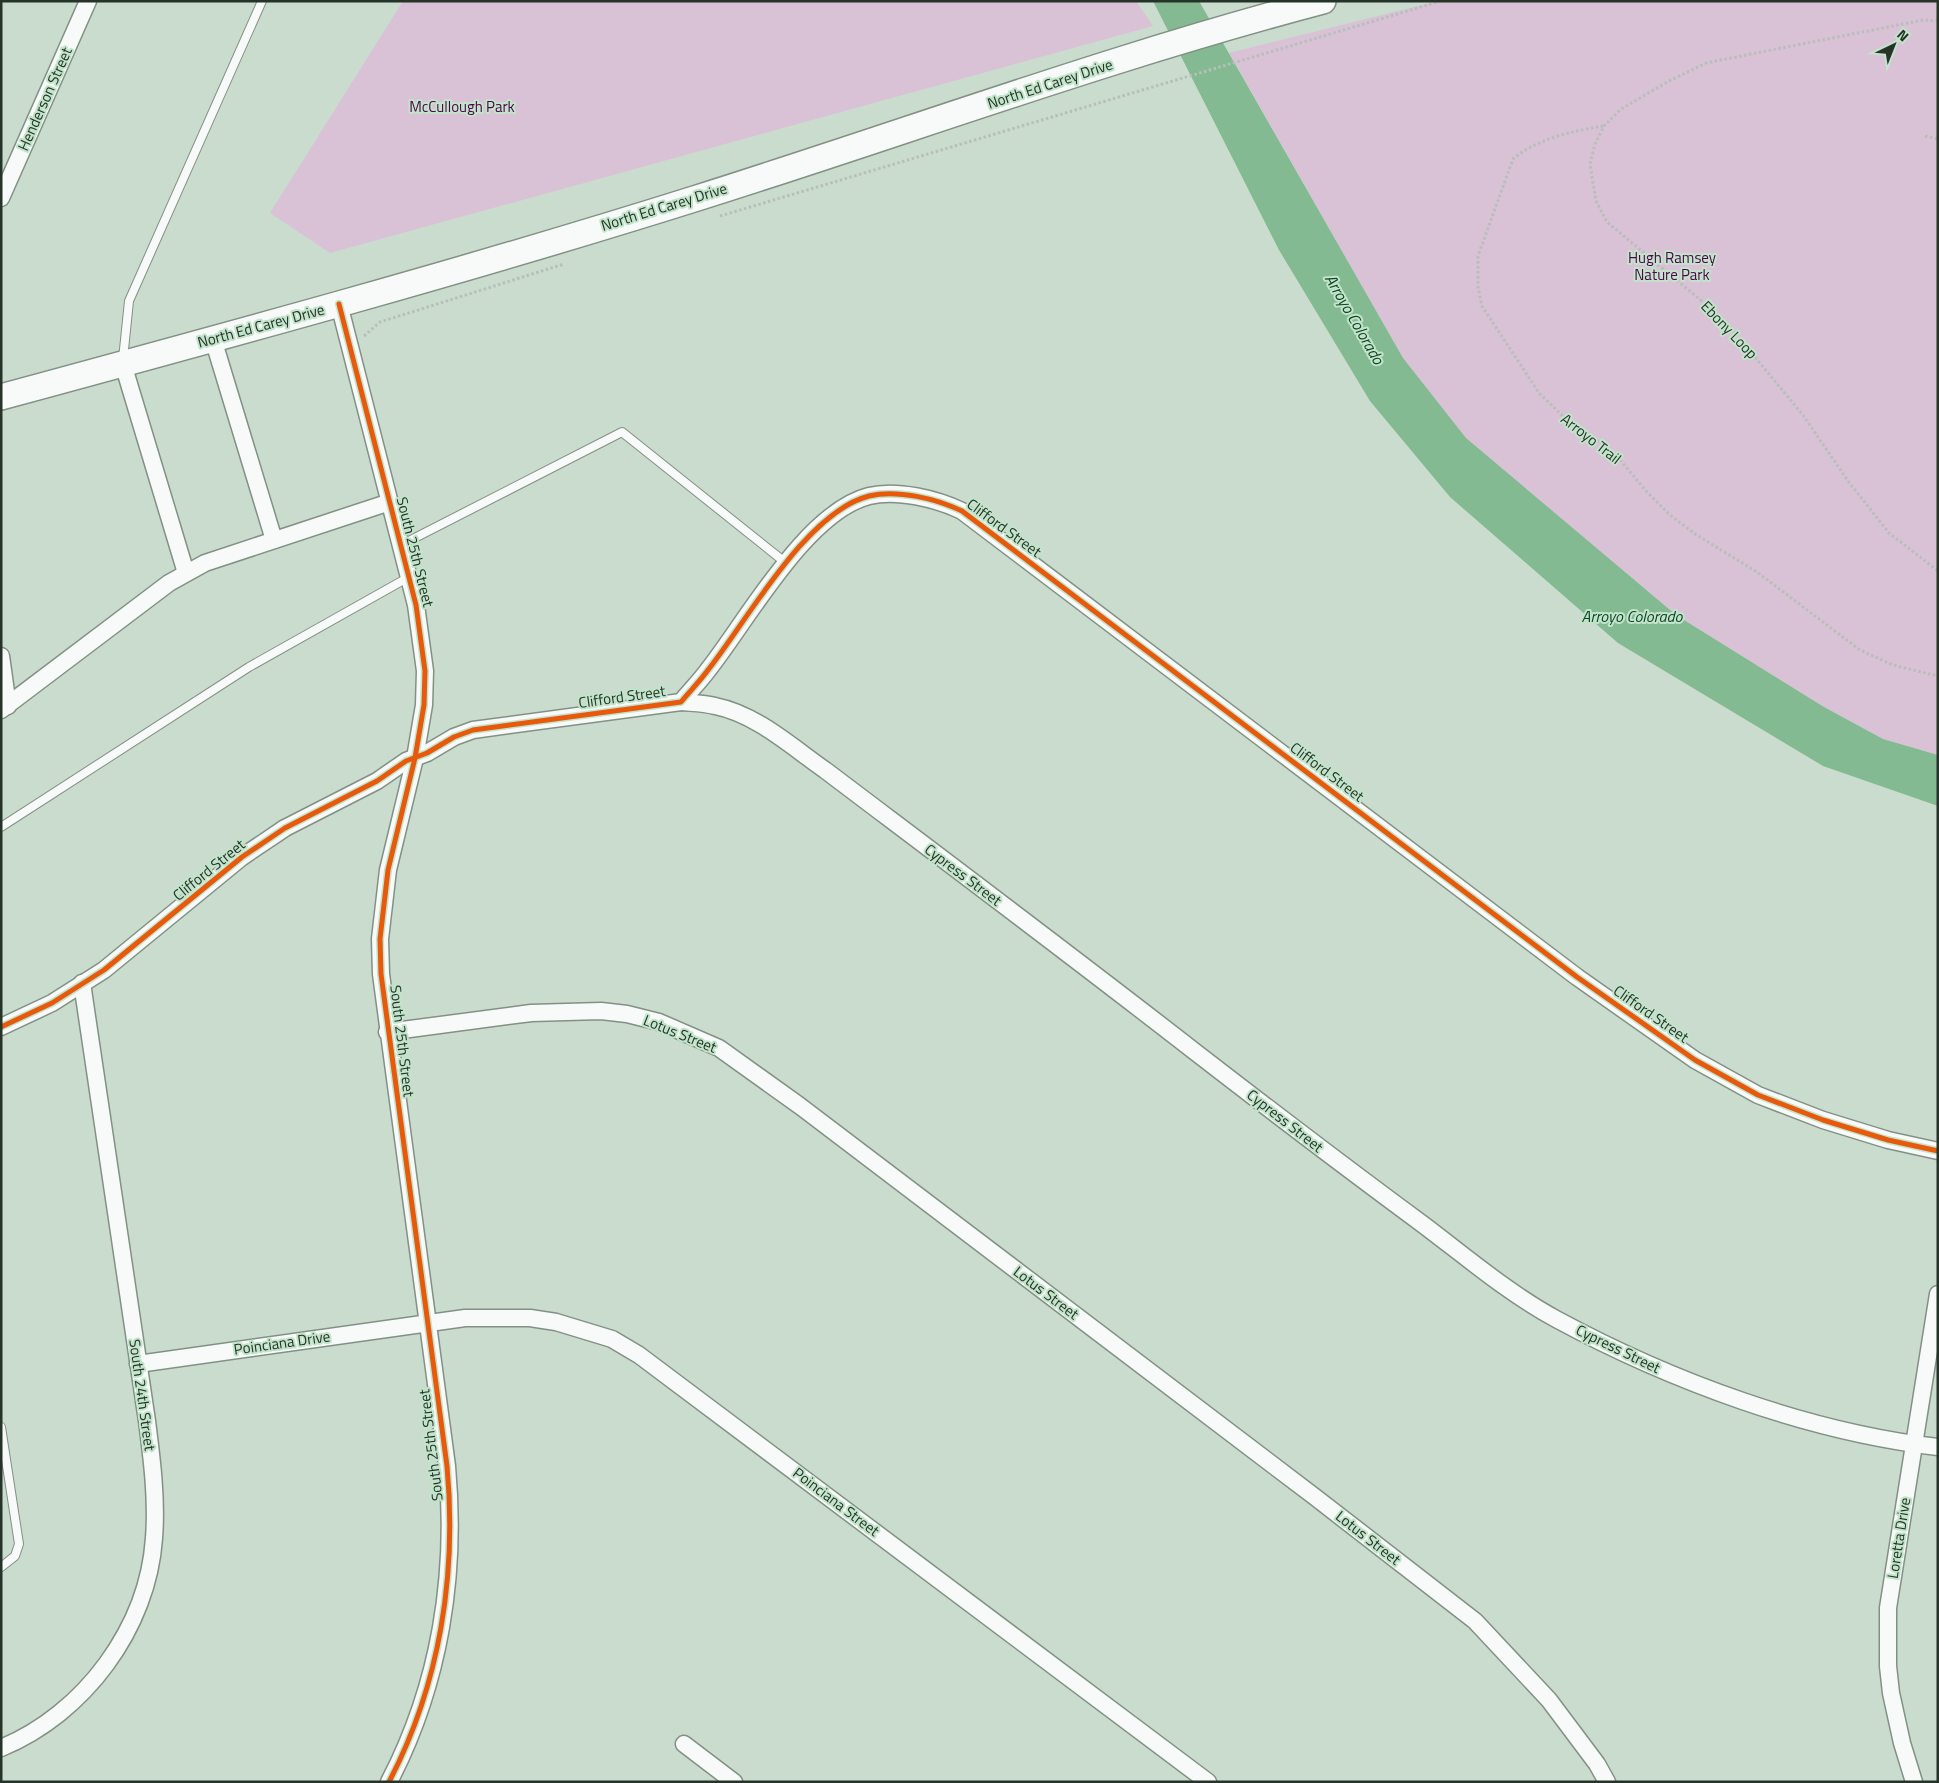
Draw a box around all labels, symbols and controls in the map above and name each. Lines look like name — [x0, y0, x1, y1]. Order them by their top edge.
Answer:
north arrow — [1869, 20, 1919, 70]
text: N — [1892, 24, 1914, 46]
street label: Henderson Street — [11, 43, 78, 154]
street label: North Ed Carey Drive — [984, 52, 1116, 115]
park label: McCullough Park — [409, 95, 515, 118]
street label: North Ed Carey Drive — [598, 176, 730, 237]
park label: Hugh Ramsey Nature Park — [1628, 246, 1716, 286]
water label: Arroyo Colorado — [1319, 269, 1391, 370]
street label: Ebony Loop — [1696, 295, 1763, 364]
street label: North Ed Carey Drive — [195, 297, 327, 354]
street label: Arroyo Trail — [1556, 408, 1626, 470]
street label: Clifford Street — [962, 493, 1047, 563]
street label: South 25th Street — [391, 494, 440, 610]
water label: Arroyo Colorado — [1582, 604, 1684, 628]
street label: Clifford Street — [577, 679, 668, 714]
street label: Clifford Street — [1285, 736, 1370, 808]
street label: Clifford Street — [167, 833, 251, 906]
street label: Cypress Street — [920, 838, 1007, 912]
street label: Clifford Street — [1609, 979, 1694, 1049]
street label: South 25th Street — [384, 984, 421, 1099]
street label: Lotus Street — [640, 1008, 721, 1059]
street label: Cypress Street — [1242, 1083, 1329, 1158]
street label: Lotus Street — [1009, 1260, 1085, 1325]
street label: Cypress Street — [1572, 1318, 1665, 1379]
street label: Poinciana Drive — [232, 1324, 332, 1361]
street label: South 24th Street — [123, 1338, 162, 1453]
street label: South 25th Street — [412, 1387, 449, 1502]
street label: Poinciana Street — [788, 1461, 885, 1542]
street label: Loretta Drive — [1881, 1496, 1916, 1580]
street label: Lotus Street — [1331, 1505, 1406, 1571]

